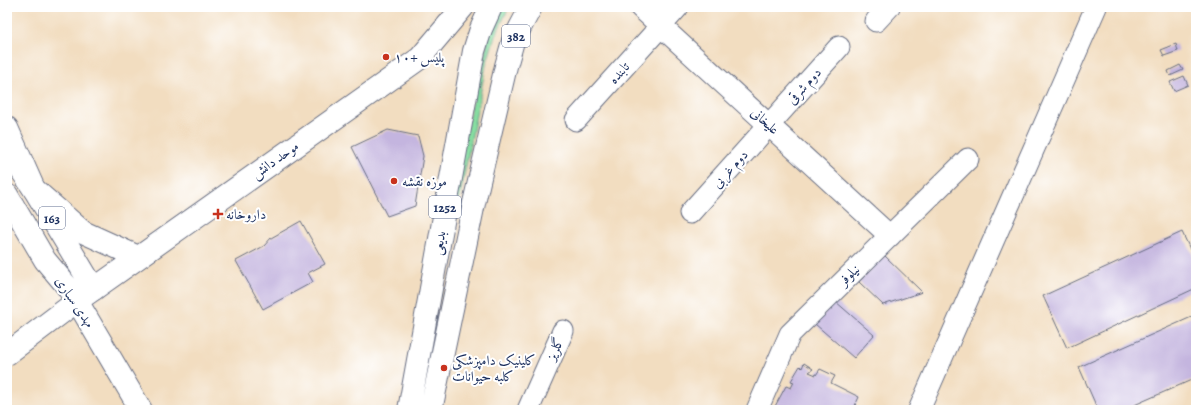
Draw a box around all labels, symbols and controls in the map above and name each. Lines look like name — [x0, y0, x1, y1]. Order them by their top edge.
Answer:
road number: 382 — [502, 25, 530, 47]
place label: پلیس +۱۰ — [394, 48, 446, 68]
marker: پلیس +۱۰ — [381, 52, 391, 62]
street label: تابنده — [604, 58, 634, 88]
street label: دوم شرقی — [782, 63, 828, 111]
street label: علیخانی — [747, 103, 783, 139]
street label: موحد دانش — [247, 137, 303, 183]
street label: دوم غربی — [708, 146, 755, 194]
place label: موزه نقشه — [402, 172, 447, 191]
marker: موزه نقشه — [389, 176, 399, 186]
road number: 1252 — [429, 196, 461, 218]
place label: داروخانه — [226, 205, 266, 224]
road number: 163 — [39, 207, 65, 229]
marker: داروخانه — [213, 209, 223, 219]
street label: بدیعی — [428, 229, 450, 257]
street label: نیلوفر — [833, 260, 864, 291]
street label: مهدی سباری — [51, 273, 99, 331]
street label: گلریز — [541, 334, 568, 365]
place label: کلینیک دامپزشکی کلبه حیوانات — [452, 351, 536, 386]
marker: کلینیک دامپزشکی کلبه حیوانات — [439, 363, 449, 373]

